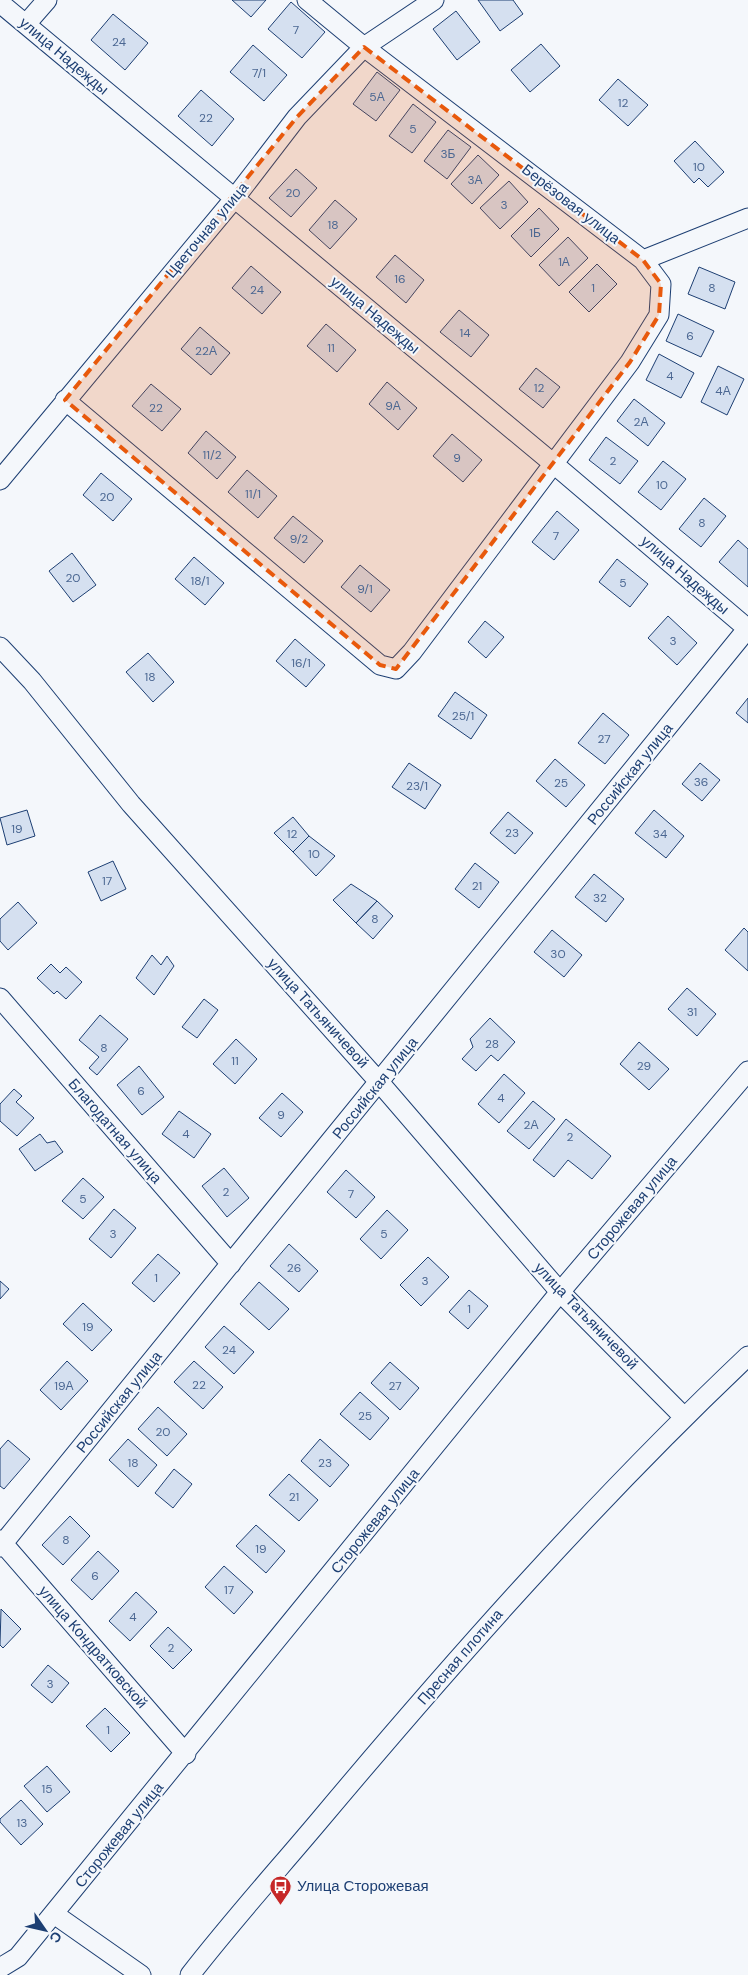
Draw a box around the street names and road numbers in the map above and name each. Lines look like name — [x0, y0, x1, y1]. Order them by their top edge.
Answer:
street label: улица Надежды — [15, 13, 113, 99]
street label: Берёзовая улица — [518, 159, 625, 249]
street label: Цветочная улица — [161, 177, 253, 282]
street label: улица Надежды — [326, 272, 424, 358]
street label: улица Надежды — [637, 531, 733, 619]
street label: Российская улица — [583, 718, 678, 829]
street label: улица Татьяничевой — [263, 954, 373, 1072]
street label: Российская улица — [328, 1032, 423, 1143]
street label: Благодатная улица — [64, 1074, 167, 1188]
street label: Сторожевая улица — [582, 1151, 682, 1264]
street label: улица Татьяничевой — [530, 1258, 642, 1374]
street label: Российская улица — [72, 1346, 167, 1457]
street label: Сторожевая улица — [326, 1464, 424, 1578]
street label: улица Кондратковской — [34, 1581, 152, 1713]
street label: Пресная плотина — [413, 1604, 508, 1709]
street label: Сторожевая улица — [70, 1778, 168, 1892]

